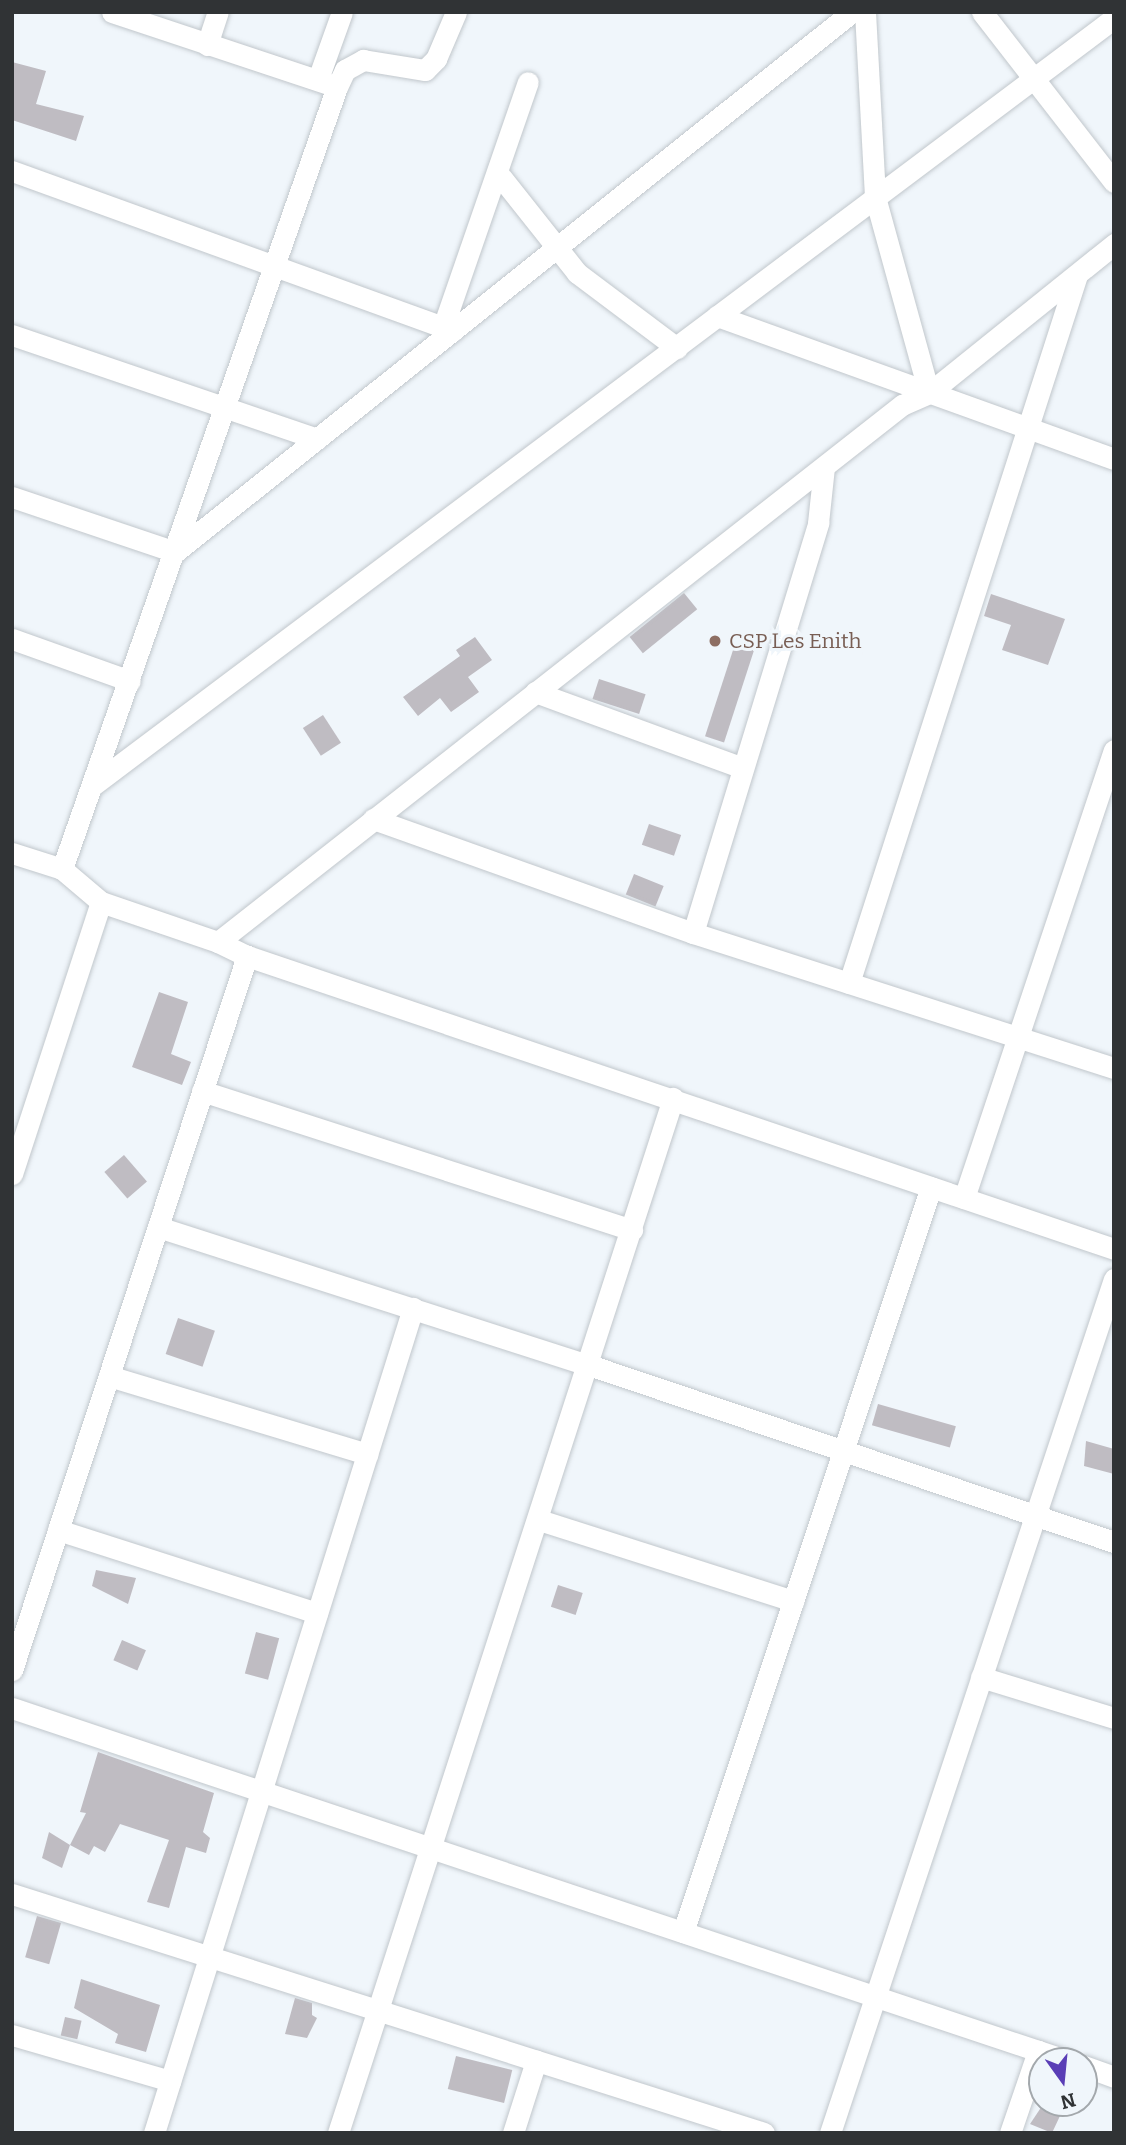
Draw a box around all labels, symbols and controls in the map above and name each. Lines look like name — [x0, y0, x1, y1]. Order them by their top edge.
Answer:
place label: CSP Les Enith — [729, 628, 861, 654]
marker: CSP Les Enith — [707, 633, 723, 649]
north arrow — [1028, 2047, 1098, 2117]
text: N — [1058, 2088, 1078, 2114]

